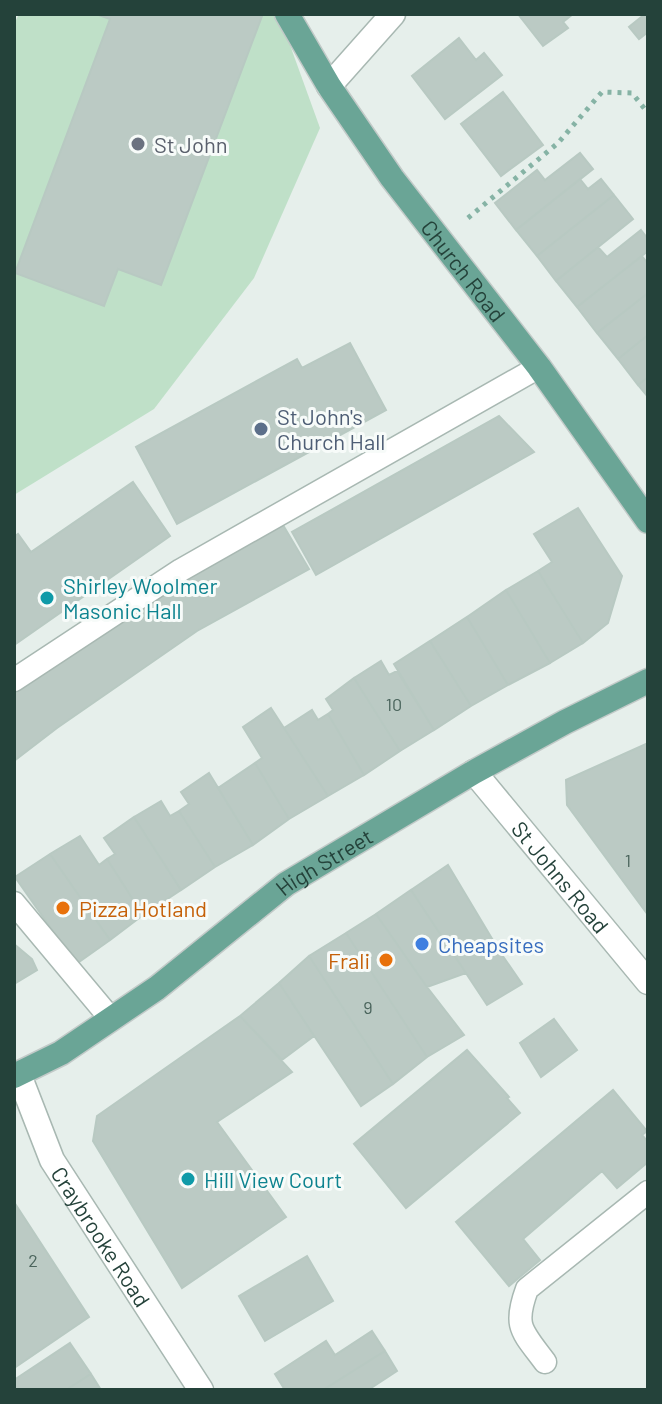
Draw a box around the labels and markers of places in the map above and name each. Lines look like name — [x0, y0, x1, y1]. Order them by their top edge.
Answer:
place label: St John — [154, 131, 228, 157]
marker: St John — [129, 135, 147, 153]
place label: St John's Church Hall — [277, 403, 385, 454]
marker: St John's Church Hall — [252, 420, 270, 438]
place label: Shirley Woolmer Masonic Hall — [63, 572, 217, 623]
marker: Shirley Woolmer Masonic Hall — [38, 589, 56, 607]
place label: Pizza Hotland — [79, 895, 207, 921]
marker: Pizza Hotland — [54, 899, 72, 917]
place label: Cheapsites — [438, 931, 544, 957]
marker: Cheapsites — [413, 935, 431, 953]
place label: Frali — [328, 947, 370, 973]
marker: Frali — [377, 951, 395, 969]
place label: Hill View Court — [204, 1166, 342, 1192]
marker: Hill View Court — [179, 1170, 197, 1188]

